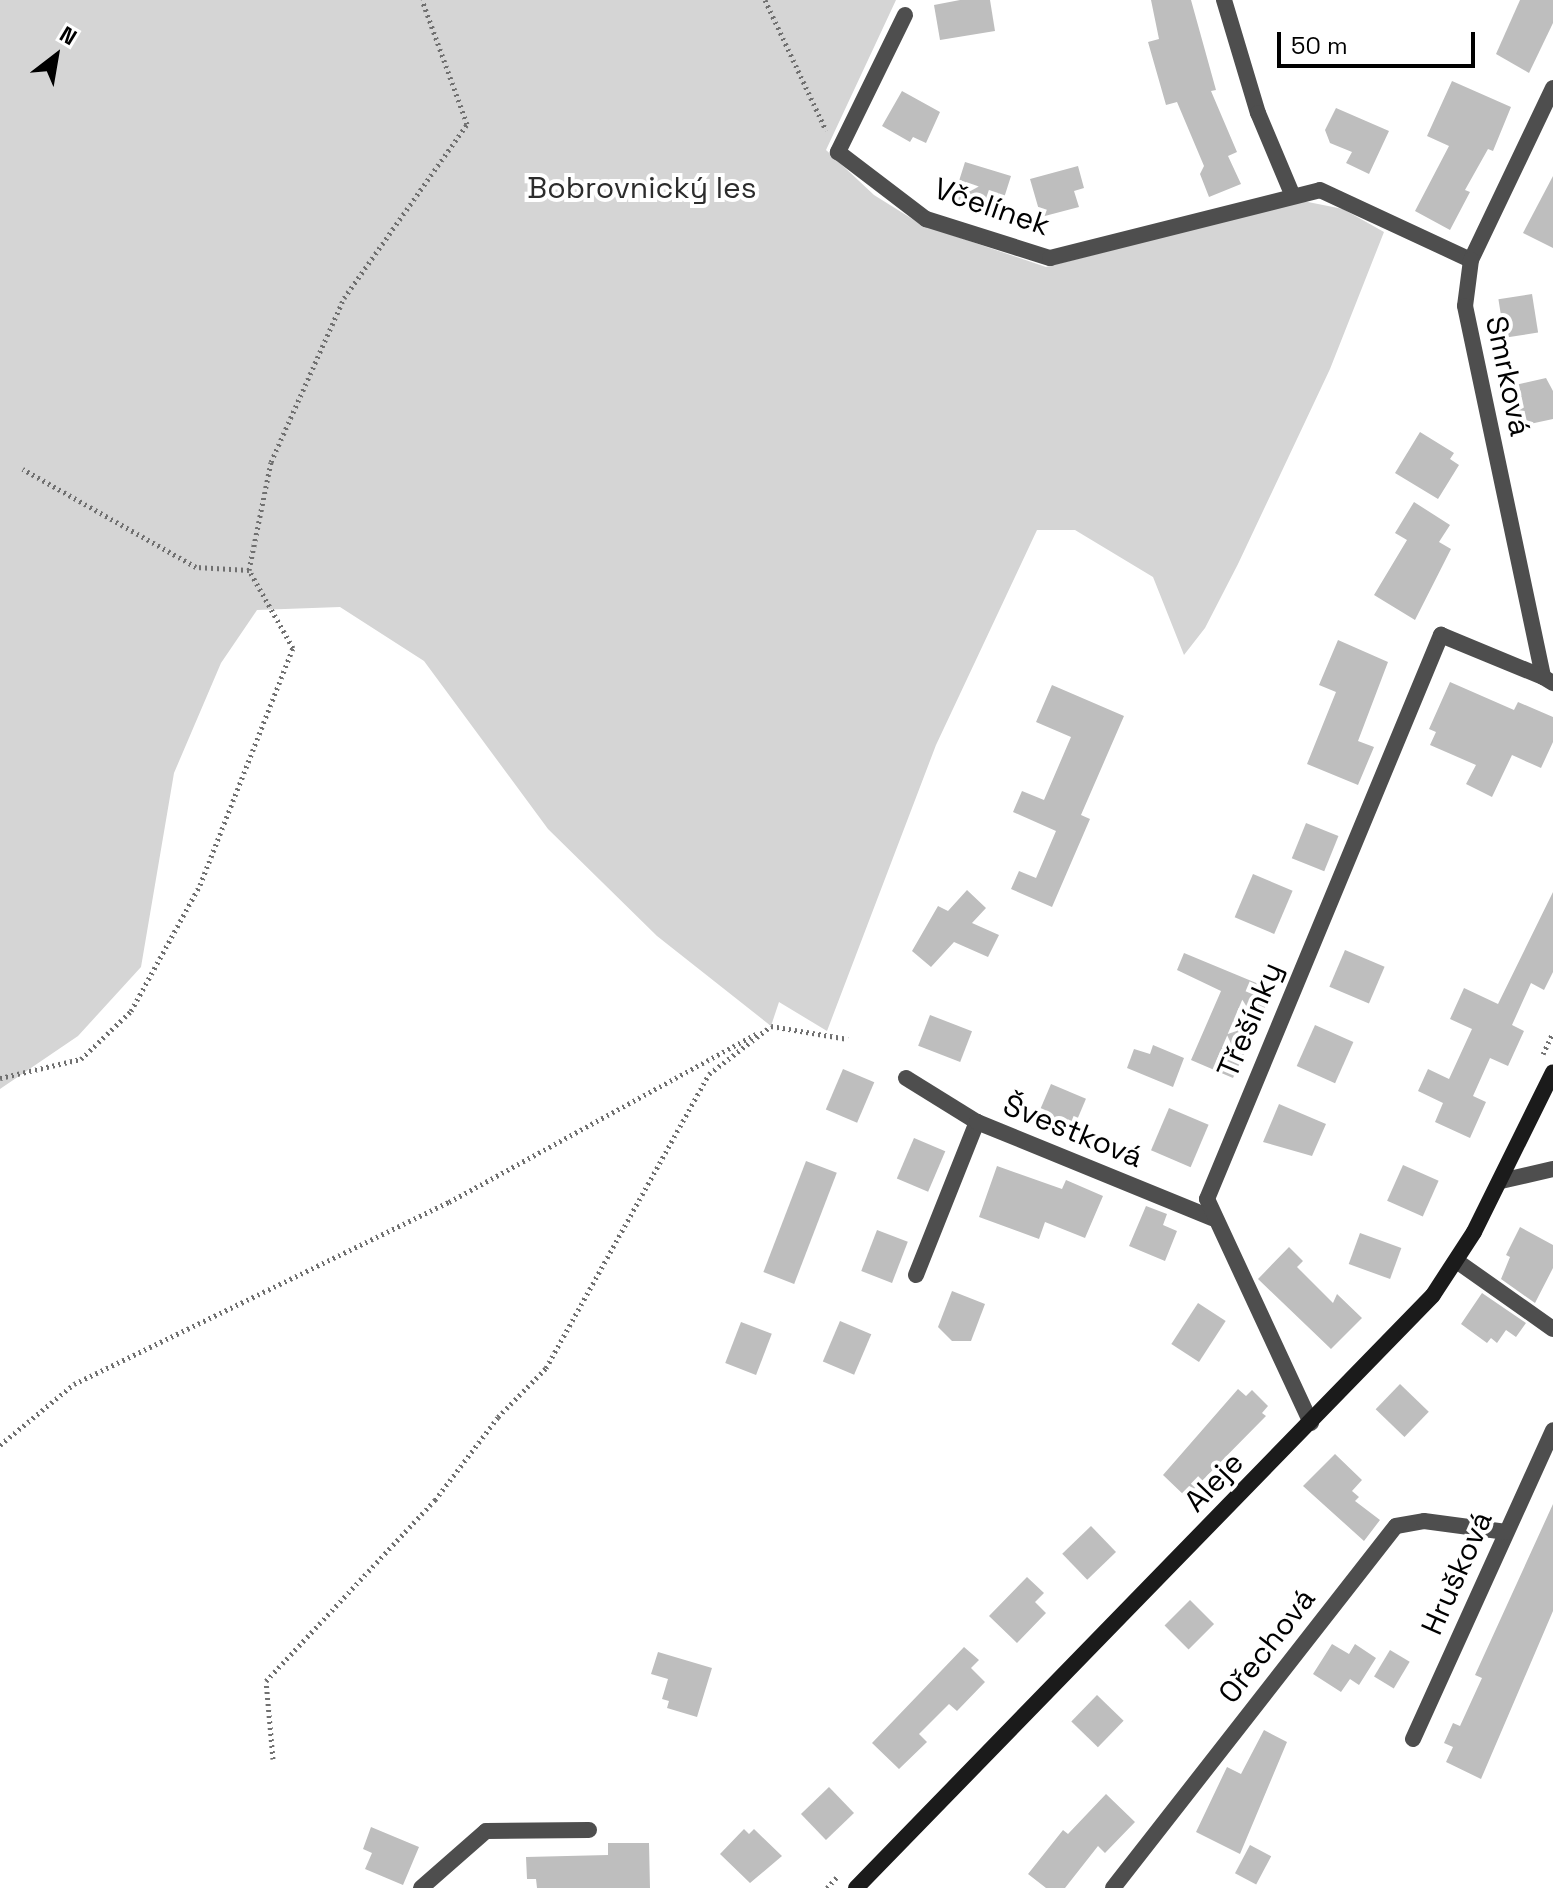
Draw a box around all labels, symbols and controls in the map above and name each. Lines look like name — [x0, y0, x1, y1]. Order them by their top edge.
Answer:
north arrow — [16, 16, 96, 96]
scale bar — [1281, 16, 1479, 66]
text: N — [55, 20, 82, 51]
text: 50 m — [1291, 30, 1348, 61]
park label: Bobrovnický les — [527, 170, 757, 206]
street label: Včelínek — [929, 170, 1055, 244]
street label: Smrková — [1478, 313, 1538, 439]
street label: Třešínky — [1210, 957, 1290, 1083]
street label: Švestková — [998, 1087, 1148, 1175]
street label: Aleje — [1177, 1445, 1251, 1519]
street label: Hrušková — [1414, 1506, 1500, 1640]
street label: Ořechová — [1211, 1581, 1323, 1711]

